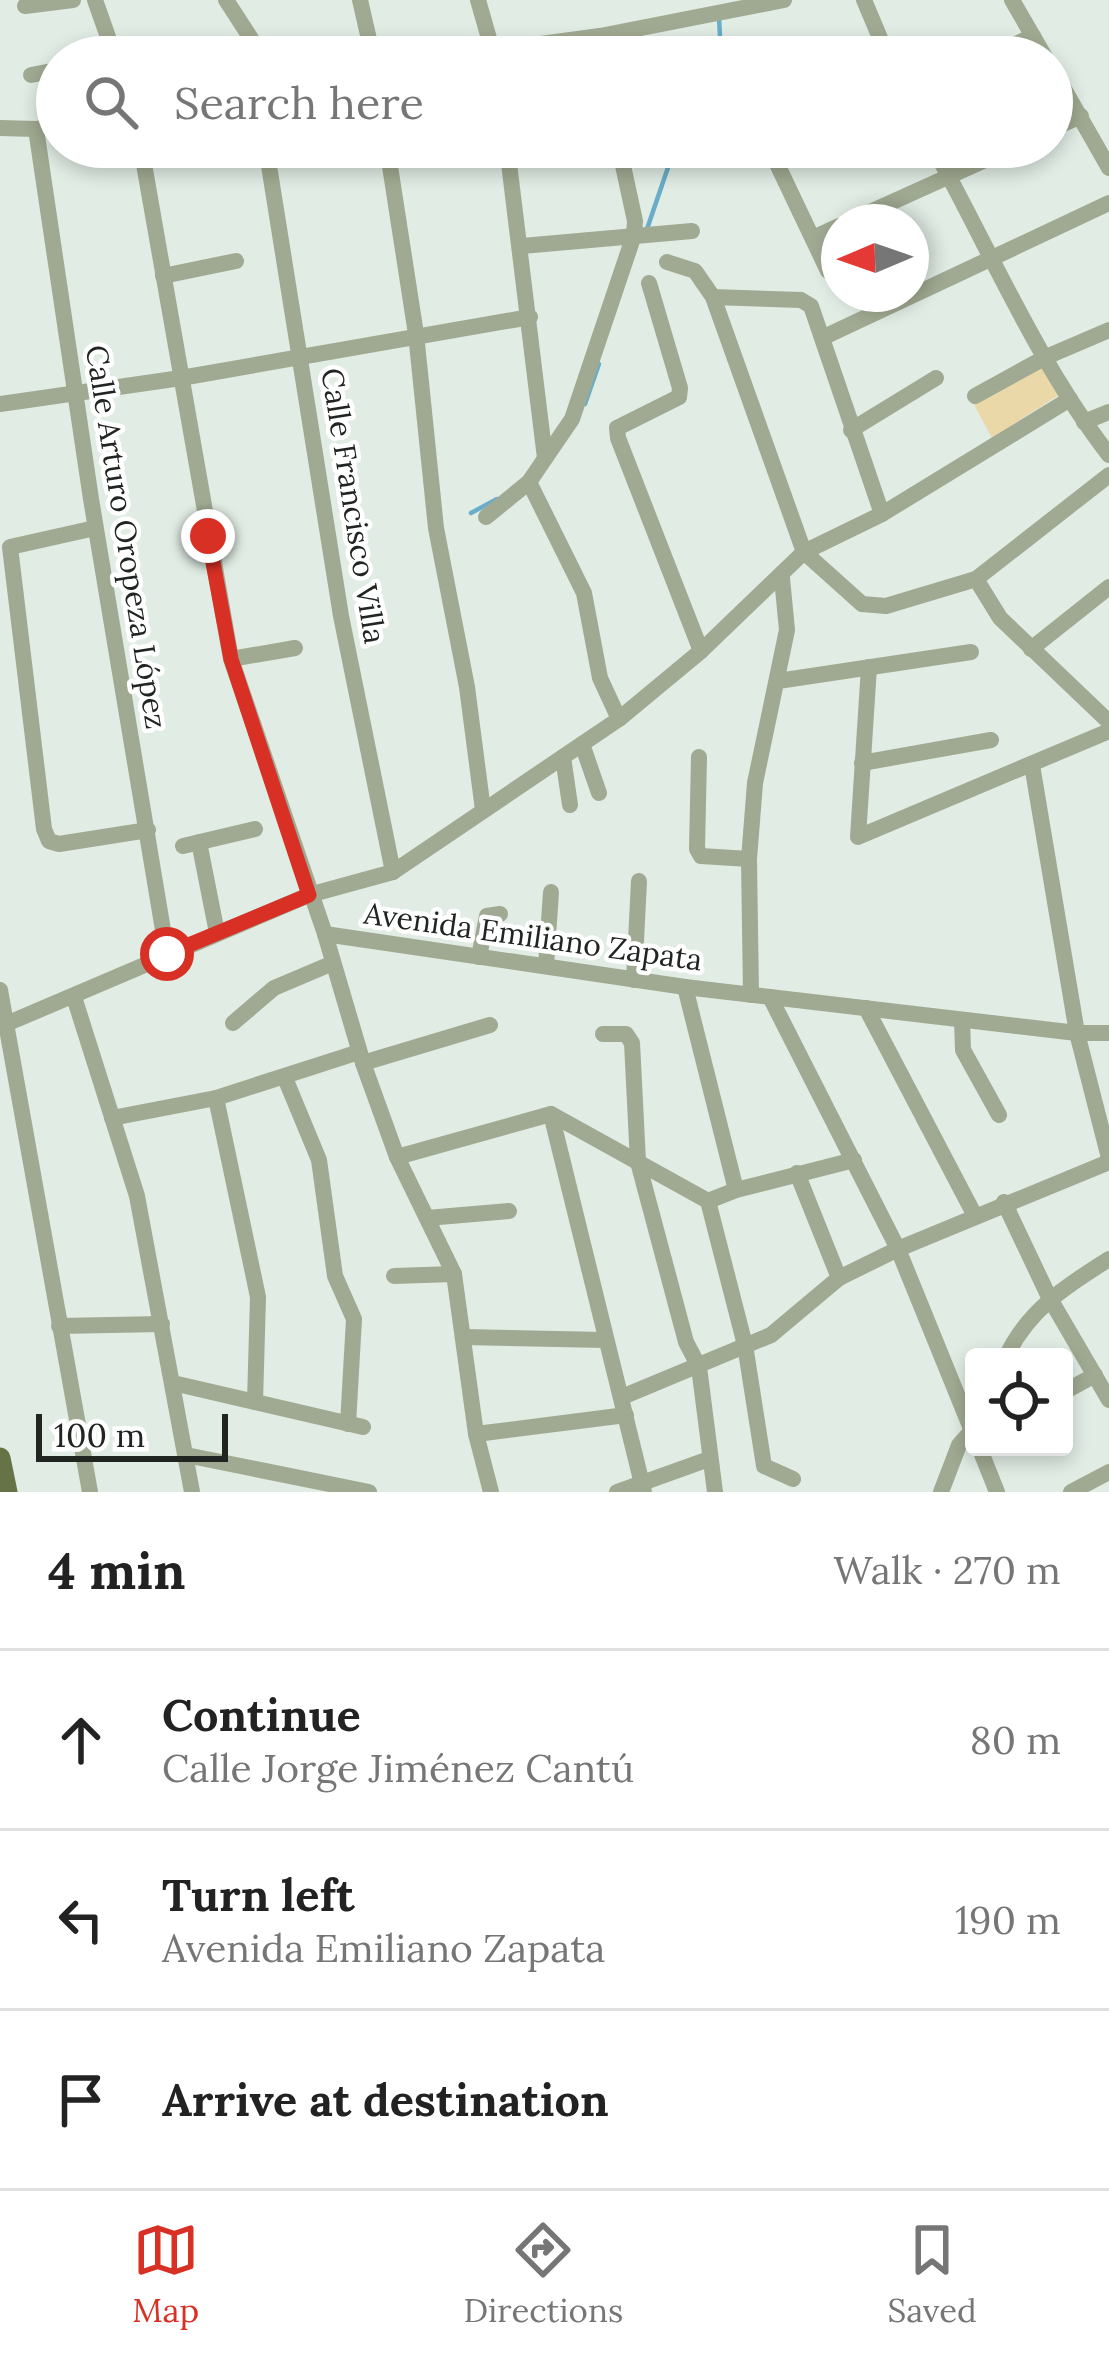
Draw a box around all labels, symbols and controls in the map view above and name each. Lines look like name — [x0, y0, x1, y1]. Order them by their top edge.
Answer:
search box — [36, 36, 1073, 168]
icon: search — [78, 69, 144, 135]
text: Search here — [174, 74, 424, 131]
north arrow — [821, 204, 929, 312]
street label: Calle Arturo Oropeza López — [78, 342, 176, 731]
street label: Calle Francisco Villa — [313, 365, 395, 646]
route end — [181, 509, 235, 563]
street label: Avenida Emiliano Zapata — [361, 893, 705, 979]
route start — [140, 927, 194, 981]
map controls — [965, 1348, 1073, 1456]
button: locate — [965, 1348, 1073, 1456]
scale bar — [36, 1408, 228, 1461]
text: 100 m — [54, 1414, 145, 1456]
text: 4 min — [48, 1538, 185, 1603]
text: Walk · 270 m — [834, 1545, 1061, 1595]
text: Continue — [162, 1686, 361, 1743]
icon: ahead — [48, 1707, 114, 1773]
text: 80 m — [970, 1715, 1061, 1765]
text: Calle Jorge Jiménez Cantú — [162, 1743, 634, 1793]
text: Turn left — [162, 1866, 355, 1923]
icon: left — [48, 1887, 114, 1953]
text: 190 m — [955, 1895, 1061, 1945]
text: Avenida Emiliano Zapata — [162, 1923, 605, 1973]
icon: arrive — [48, 2067, 114, 2133]
text: Arrive at destination — [162, 2071, 609, 2128]
tab: Map — [132, 2217, 199, 2331]
tab: Directions — [464, 2217, 623, 2331]
tab: Saved — [888, 2217, 977, 2331]

